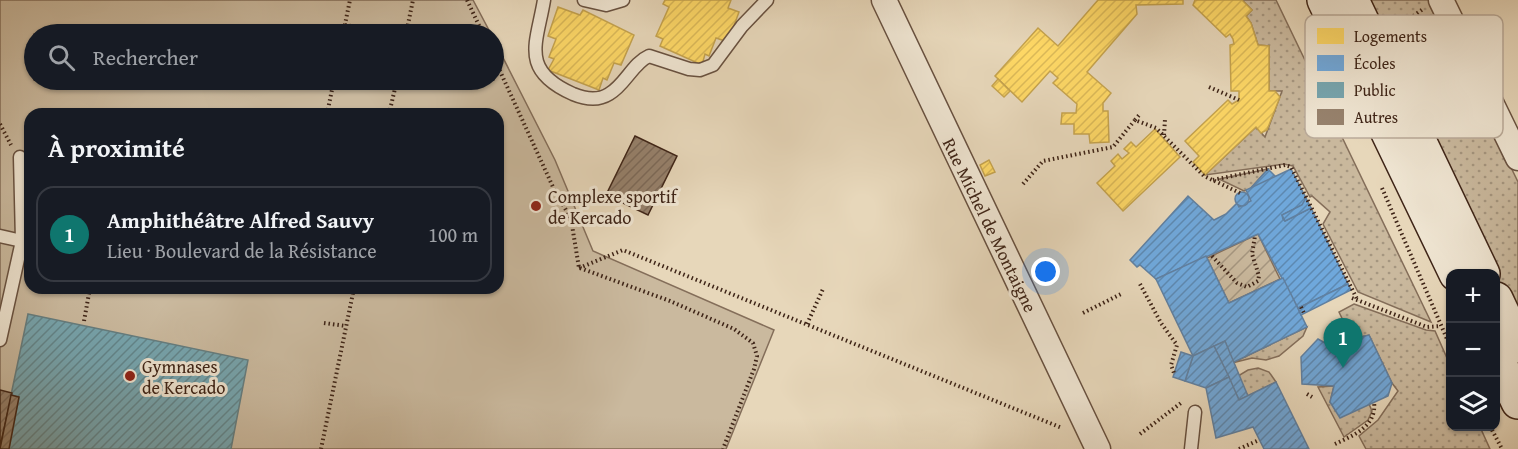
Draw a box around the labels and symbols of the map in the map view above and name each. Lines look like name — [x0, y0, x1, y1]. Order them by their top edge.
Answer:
legend — [1305, 15, 1503, 138]
text: Logements — [1354, 24, 1427, 48]
text: Écoles — [1354, 51, 1396, 75]
text: Public — [1354, 78, 1396, 102]
text: Autres — [1354, 105, 1398, 129]
street label: Rue Michel de Montaigne — [936, 133, 1044, 317]
place label: Complexe sportif de Kercado — [548, 183, 679, 231]
marker: Complexe sportif de Kercado — [529, 199, 543, 213]
your location — [1031, 257, 1060, 286]
pin: 1 — [1324, 318, 1362, 368]
place label: Gymnases de Kercado — [142, 353, 226, 401]
marker: Gymnases de Kercado — [123, 369, 137, 383]

